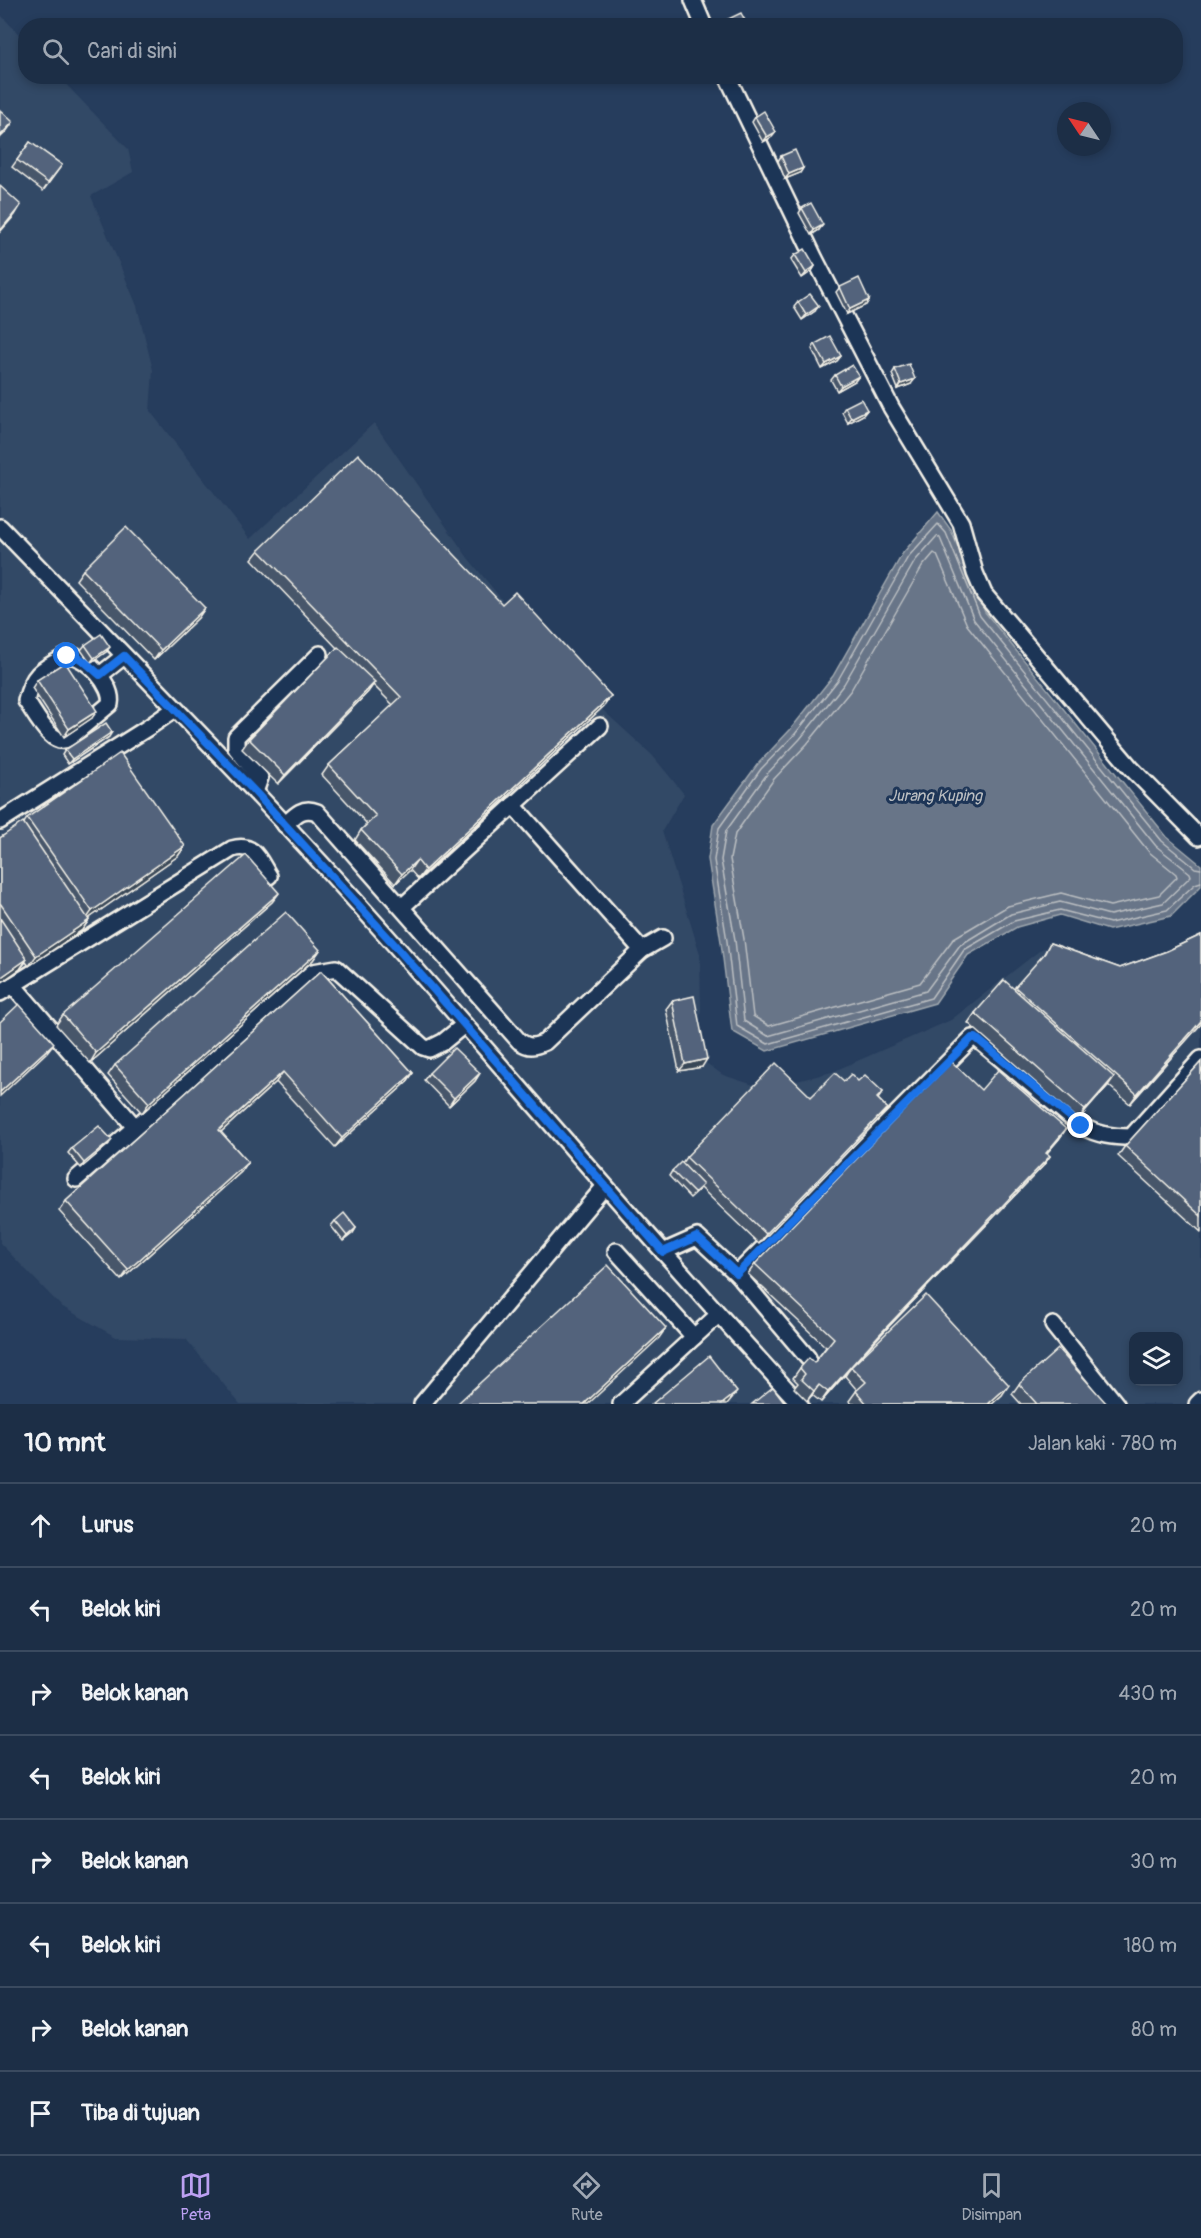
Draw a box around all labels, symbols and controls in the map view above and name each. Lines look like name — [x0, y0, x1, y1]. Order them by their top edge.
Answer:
search box — [18, 18, 1183, 84]
icon: search — [39, 35, 72, 68]
text: Cari di sini — [87, 37, 177, 65]
north arrow — [1057, 102, 1111, 156]
route start — [53, 642, 79, 668]
water label: Jurang Kuping — [888, 786, 984, 806]
route end — [1067, 1112, 1093, 1138]
map controls — [1129, 1332, 1183, 1386]
button: layers — [1129, 1332, 1183, 1386]
text: 10 mnt — [24, 1427, 106, 1459]
text: Jalan kaki · 780 m — [1028, 1431, 1177, 1456]
icon: ahead — [24, 1509, 57, 1542]
text: Lurus — [81, 1511, 133, 1539]
text: 20 m — [1130, 1513, 1177, 1538]
icon: left — [24, 1593, 57, 1626]
text: Belok kiri — [81, 1595, 160, 1623]
text: 20 m — [1130, 1597, 1177, 1622]
icon: right — [24, 1677, 57, 1710]
text: Belok kanan — [81, 1679, 189, 1707]
text: 430 m — [1118, 1681, 1177, 1706]
icon: left — [24, 1761, 57, 1794]
text: Belok kiri — [81, 1763, 160, 1791]
text: 20 m — [1130, 1765, 1177, 1790]
icon: right — [24, 1845, 57, 1878]
text: Belok kanan — [81, 1847, 189, 1875]
text: 30 m — [1130, 1849, 1177, 1874]
icon: left — [24, 1929, 57, 1962]
text: Belok kiri — [81, 1931, 160, 1959]
text: 180 m — [1123, 1933, 1177, 1958]
icon: right — [24, 2013, 57, 2046]
text: Belok kanan — [81, 2015, 189, 2043]
text: 80 m — [1131, 2017, 1177, 2042]
icon: arrive — [24, 2097, 57, 2130]
text: Tiba di tujuan — [81, 2099, 200, 2127]
tab: Peta — [179, 2169, 212, 2225]
tab: Rute — [570, 2169, 603, 2225]
tab: Disimpan — [962, 2169, 1022, 2225]

